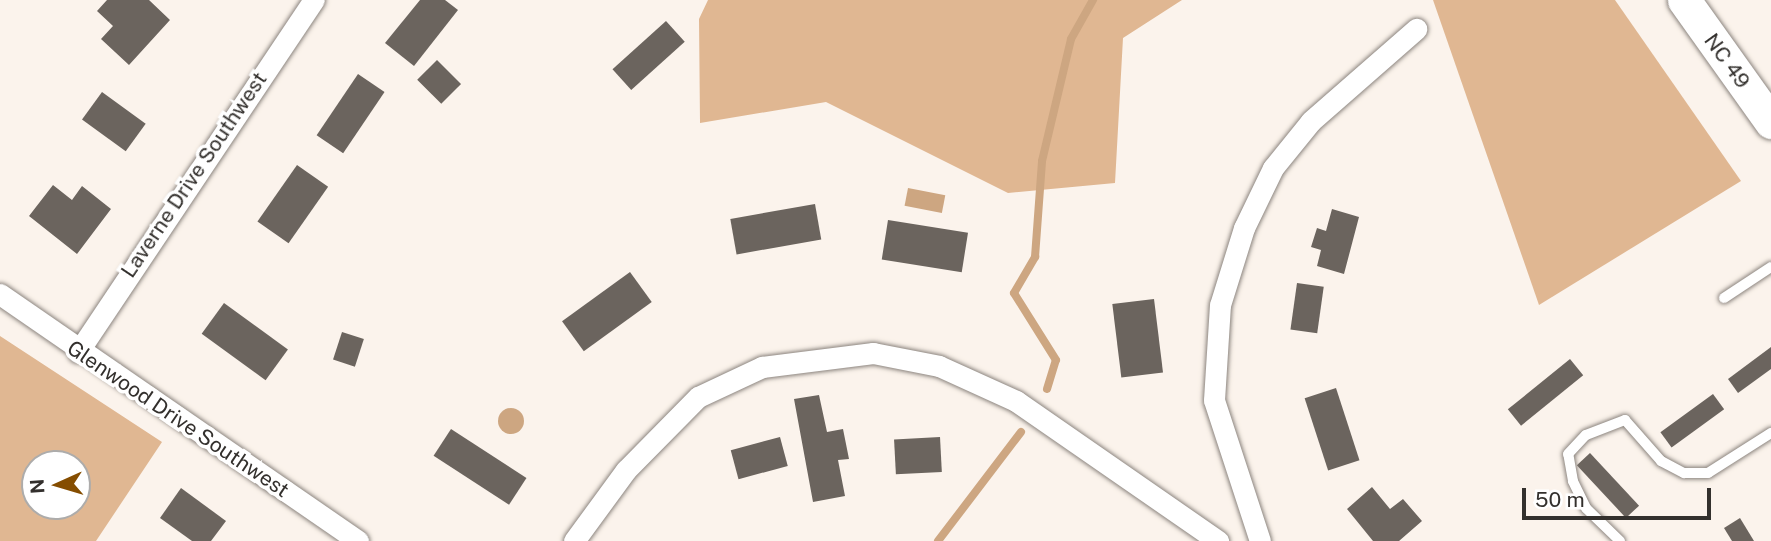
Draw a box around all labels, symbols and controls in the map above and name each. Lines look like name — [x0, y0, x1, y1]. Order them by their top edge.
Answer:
street label: NC 49 — [1699, 29, 1755, 93]
street label: Laverne Drive Southwest — [116, 67, 272, 283]
street label: Glenwood Drive Southwest — [62, 335, 294, 503]
north arrow — [21, 450, 91, 520]
scale bar — [1526, 475, 1715, 518]
text: N — [26, 478, 49, 495]
text: 50 m — [1535, 487, 1585, 512]

